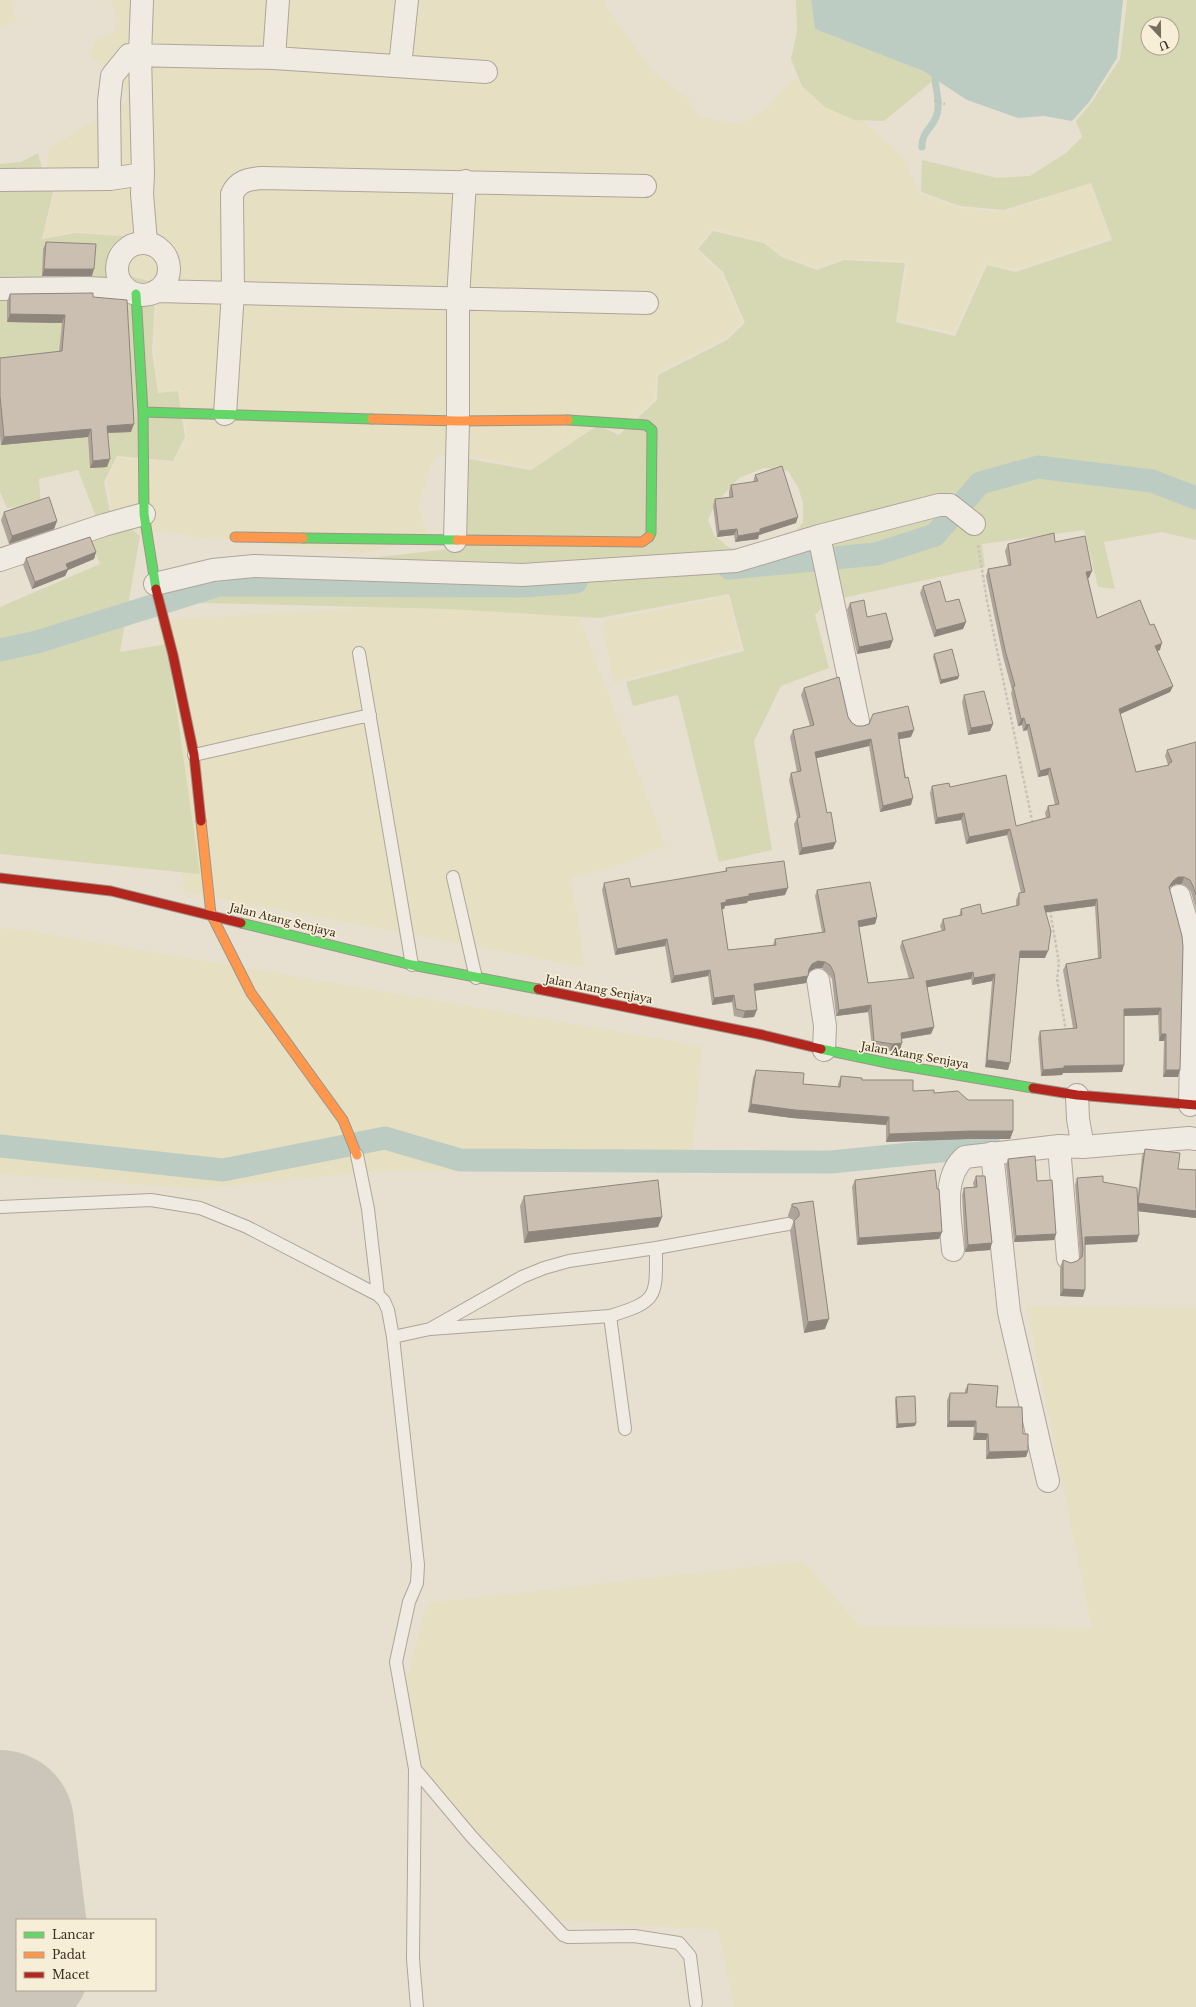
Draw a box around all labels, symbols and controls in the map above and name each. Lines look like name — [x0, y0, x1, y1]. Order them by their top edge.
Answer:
north arrow — [1140, 16, 1180, 56]
text: U — [1156, 37, 1171, 54]
street label: Jalan Atang Senjaya — [226, 900, 339, 940]
street label: Jalan Atang Senjaya — [542, 971, 655, 1006]
street label: Jalan Atang Senjaya — [858, 1038, 971, 1072]
legend — [16, 1919, 156, 1991]
text: Lancar — [52, 1927, 95, 1942]
text: Padat — [52, 1947, 86, 1962]
text: Macet — [52, 1967, 90, 1982]

